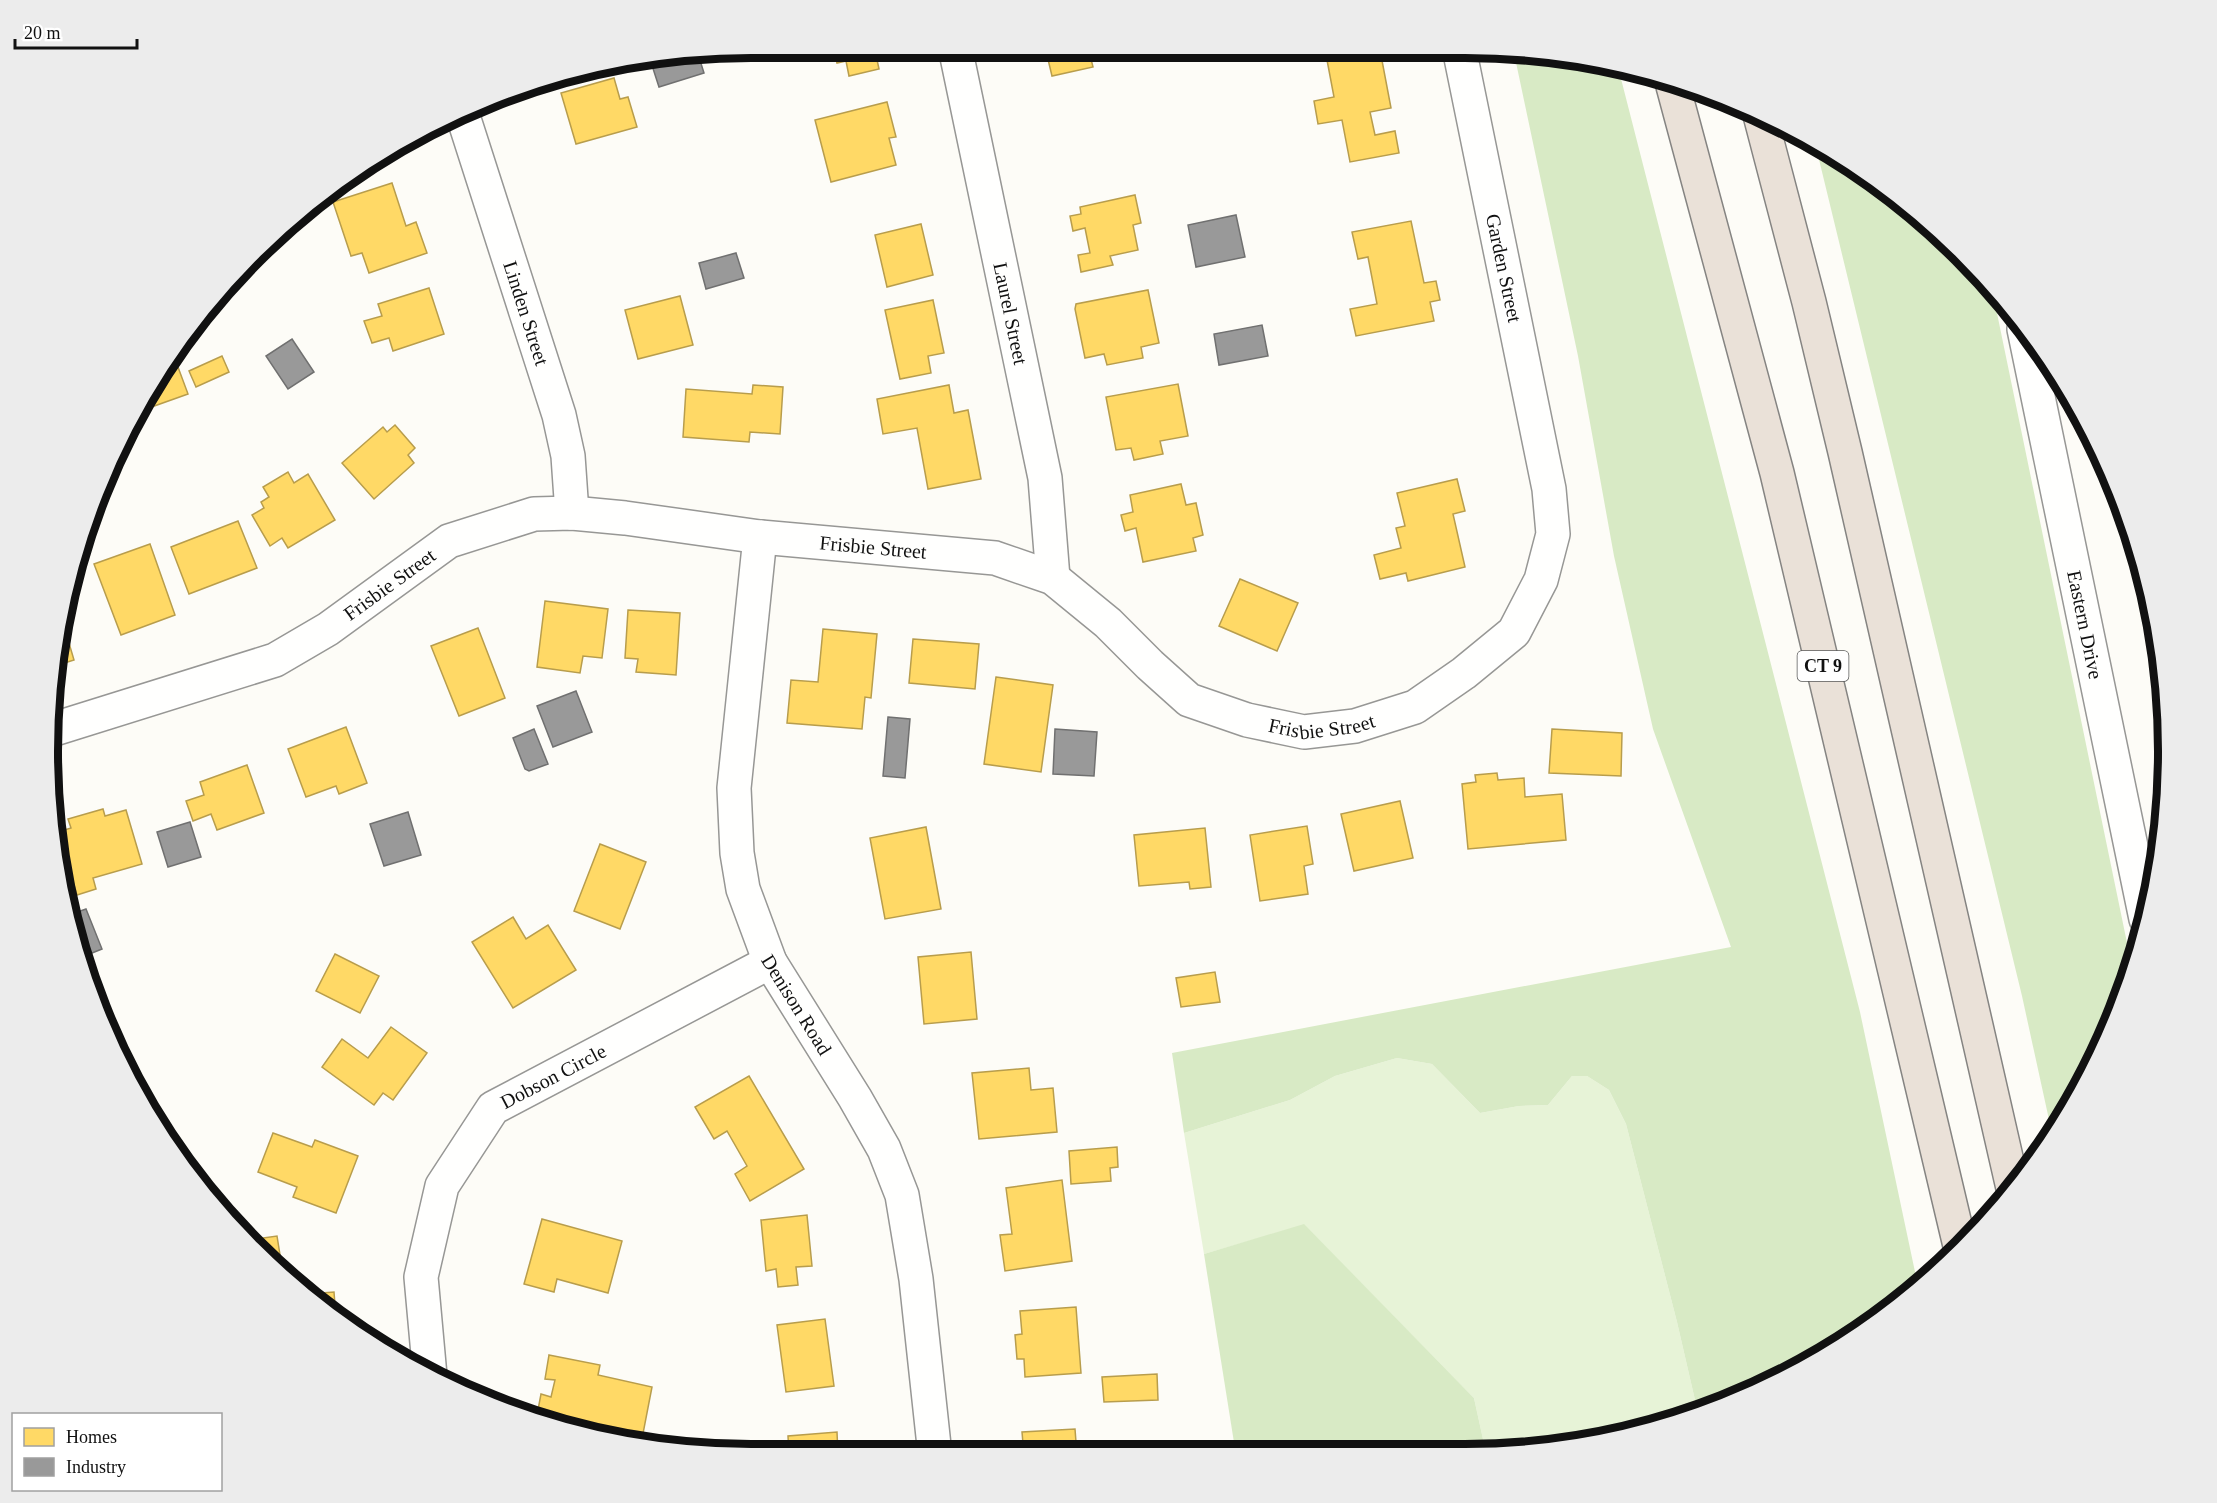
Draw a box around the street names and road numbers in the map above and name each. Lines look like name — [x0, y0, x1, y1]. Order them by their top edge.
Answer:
street label: Garden Street — [1482, 212, 1526, 325]
street label: Linden Street — [499, 258, 553, 368]
street label: Laurel Street — [989, 260, 1032, 367]
street label: Frisbie Street — [819, 531, 928, 563]
street label: Frisbie Street — [340, 544, 440, 625]
street label: Eastern Drive — [2063, 568, 2107, 681]
road number: CT 9 — [1798, 651, 1848, 681]
street label: Frisbie Street — [1267, 709, 1378, 743]
street label: Denison Road — [757, 950, 836, 1059]
street label: Dobson Circle — [497, 1039, 610, 1113]

